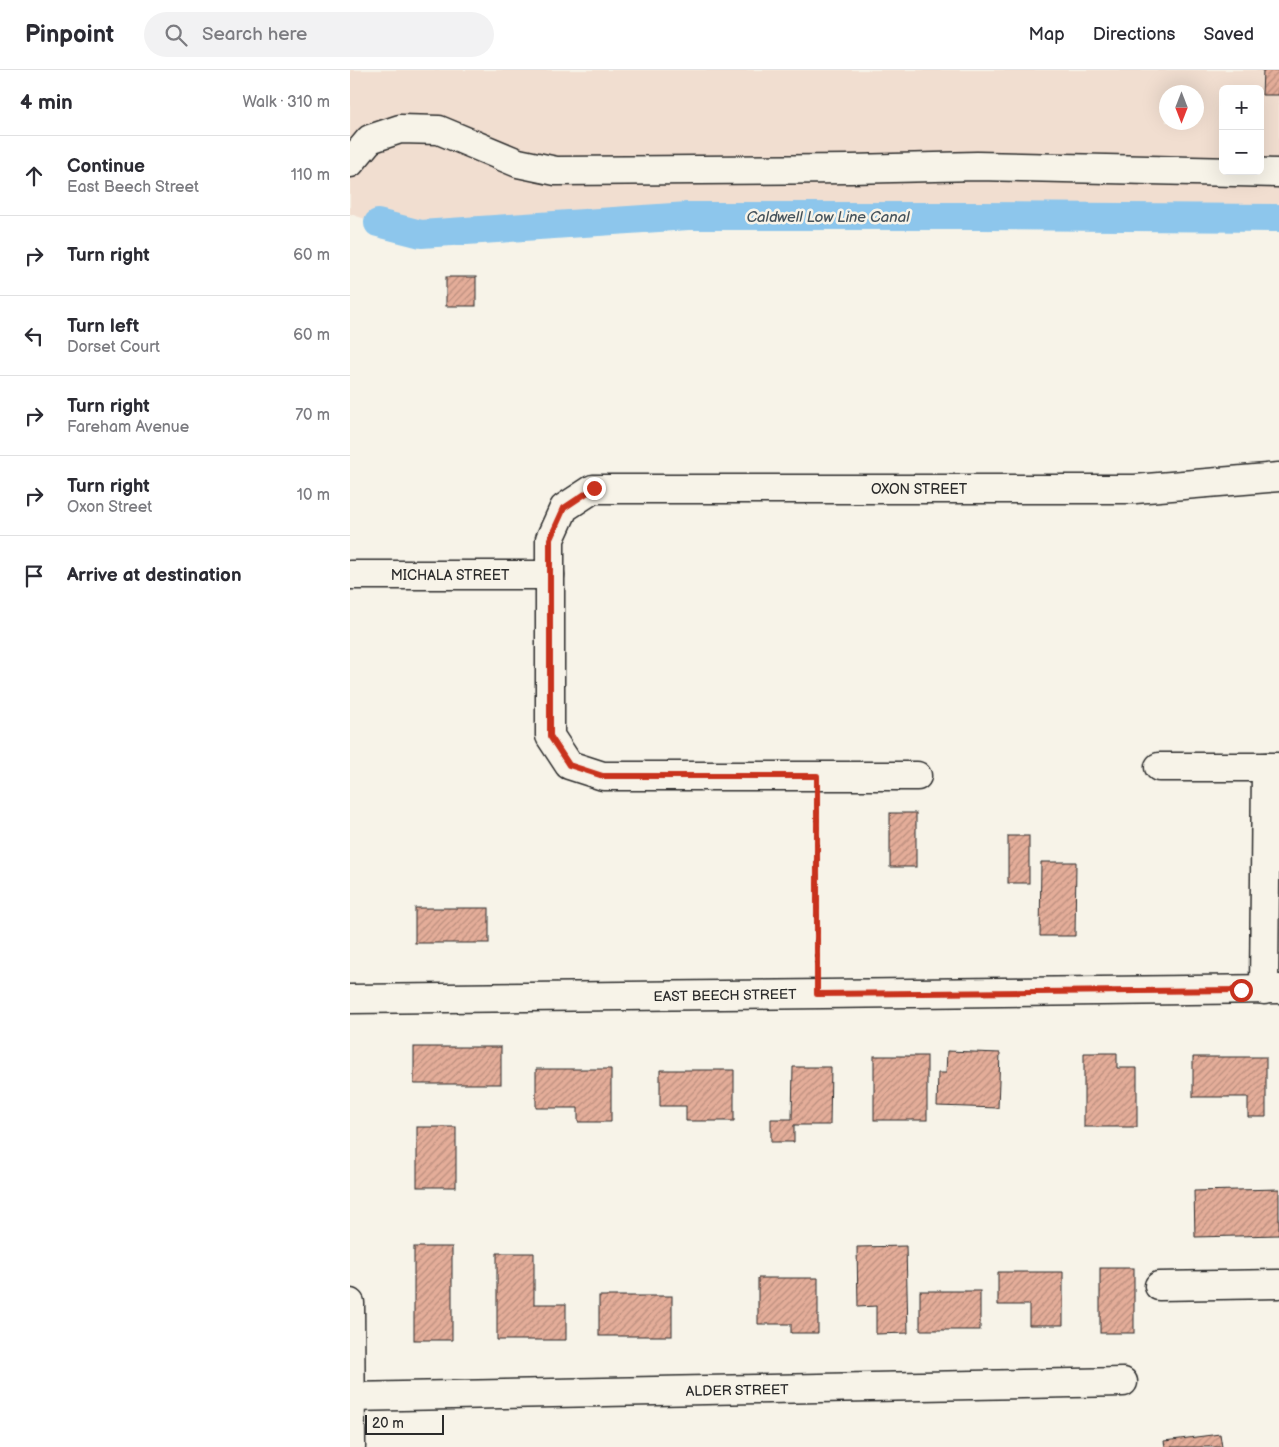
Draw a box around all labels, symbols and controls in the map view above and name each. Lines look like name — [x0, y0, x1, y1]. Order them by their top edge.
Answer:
search box — [144, 12, 494, 57]
text: Pinpoint — [25, 20, 114, 49]
icon: search — [162, 21, 190, 49]
text: Search here — [202, 23, 307, 46]
text: Map — [1029, 24, 1065, 45]
text: Directions — [1093, 24, 1175, 45]
text: Saved — [1203, 24, 1254, 45]
north arrow — [1159, 85, 1204, 130]
map controls — [1219, 85, 1264, 175]
button: + — [1219, 85, 1264, 130]
text: 4 min — [20, 90, 73, 115]
text: Walk · 310 m — [242, 93, 330, 112]
button: − — [1219, 130, 1264, 175]
text: Continue — [67, 155, 145, 178]
icon: ahead — [20, 162, 48, 190]
text: 110 m — [291, 166, 330, 185]
text: East Beech Street — [67, 178, 199, 197]
water label: Caldwell Low Line Canal — [746, 208, 910, 227]
icon: right — [20, 242, 48, 270]
text: Turn right — [67, 244, 150, 267]
text: 60 m — [293, 246, 330, 265]
text: Turn left — [67, 315, 139, 338]
icon: left — [20, 322, 48, 350]
text: 60 m — [293, 326, 330, 345]
text: Dorset Court — [67, 338, 160, 357]
text: Turn right — [67, 395, 150, 418]
icon: right — [20, 402, 48, 430]
text: 70 m — [295, 406, 330, 425]
text: Fareham Avenue — [67, 418, 189, 437]
text: Turn right — [67, 475, 150, 498]
route end — [583, 477, 606, 500]
street label: OXON STREET — [871, 481, 968, 498]
icon: right — [20, 482, 48, 510]
text: 10 m — [297, 486, 330, 505]
text: Oxon Street — [67, 498, 152, 517]
icon: arrive — [20, 562, 48, 590]
text: Arrive at destination — [67, 564, 242, 587]
street label: MICHALA STREET — [391, 567, 510, 584]
route start — [1230, 979, 1253, 1002]
street label: EAST BEECH STREET — [653, 986, 797, 1005]
street label: ALDER STREET — [685, 1381, 789, 1400]
scale bar — [365, 1412, 444, 1435]
text: 20 m — [372, 1415, 404, 1432]

